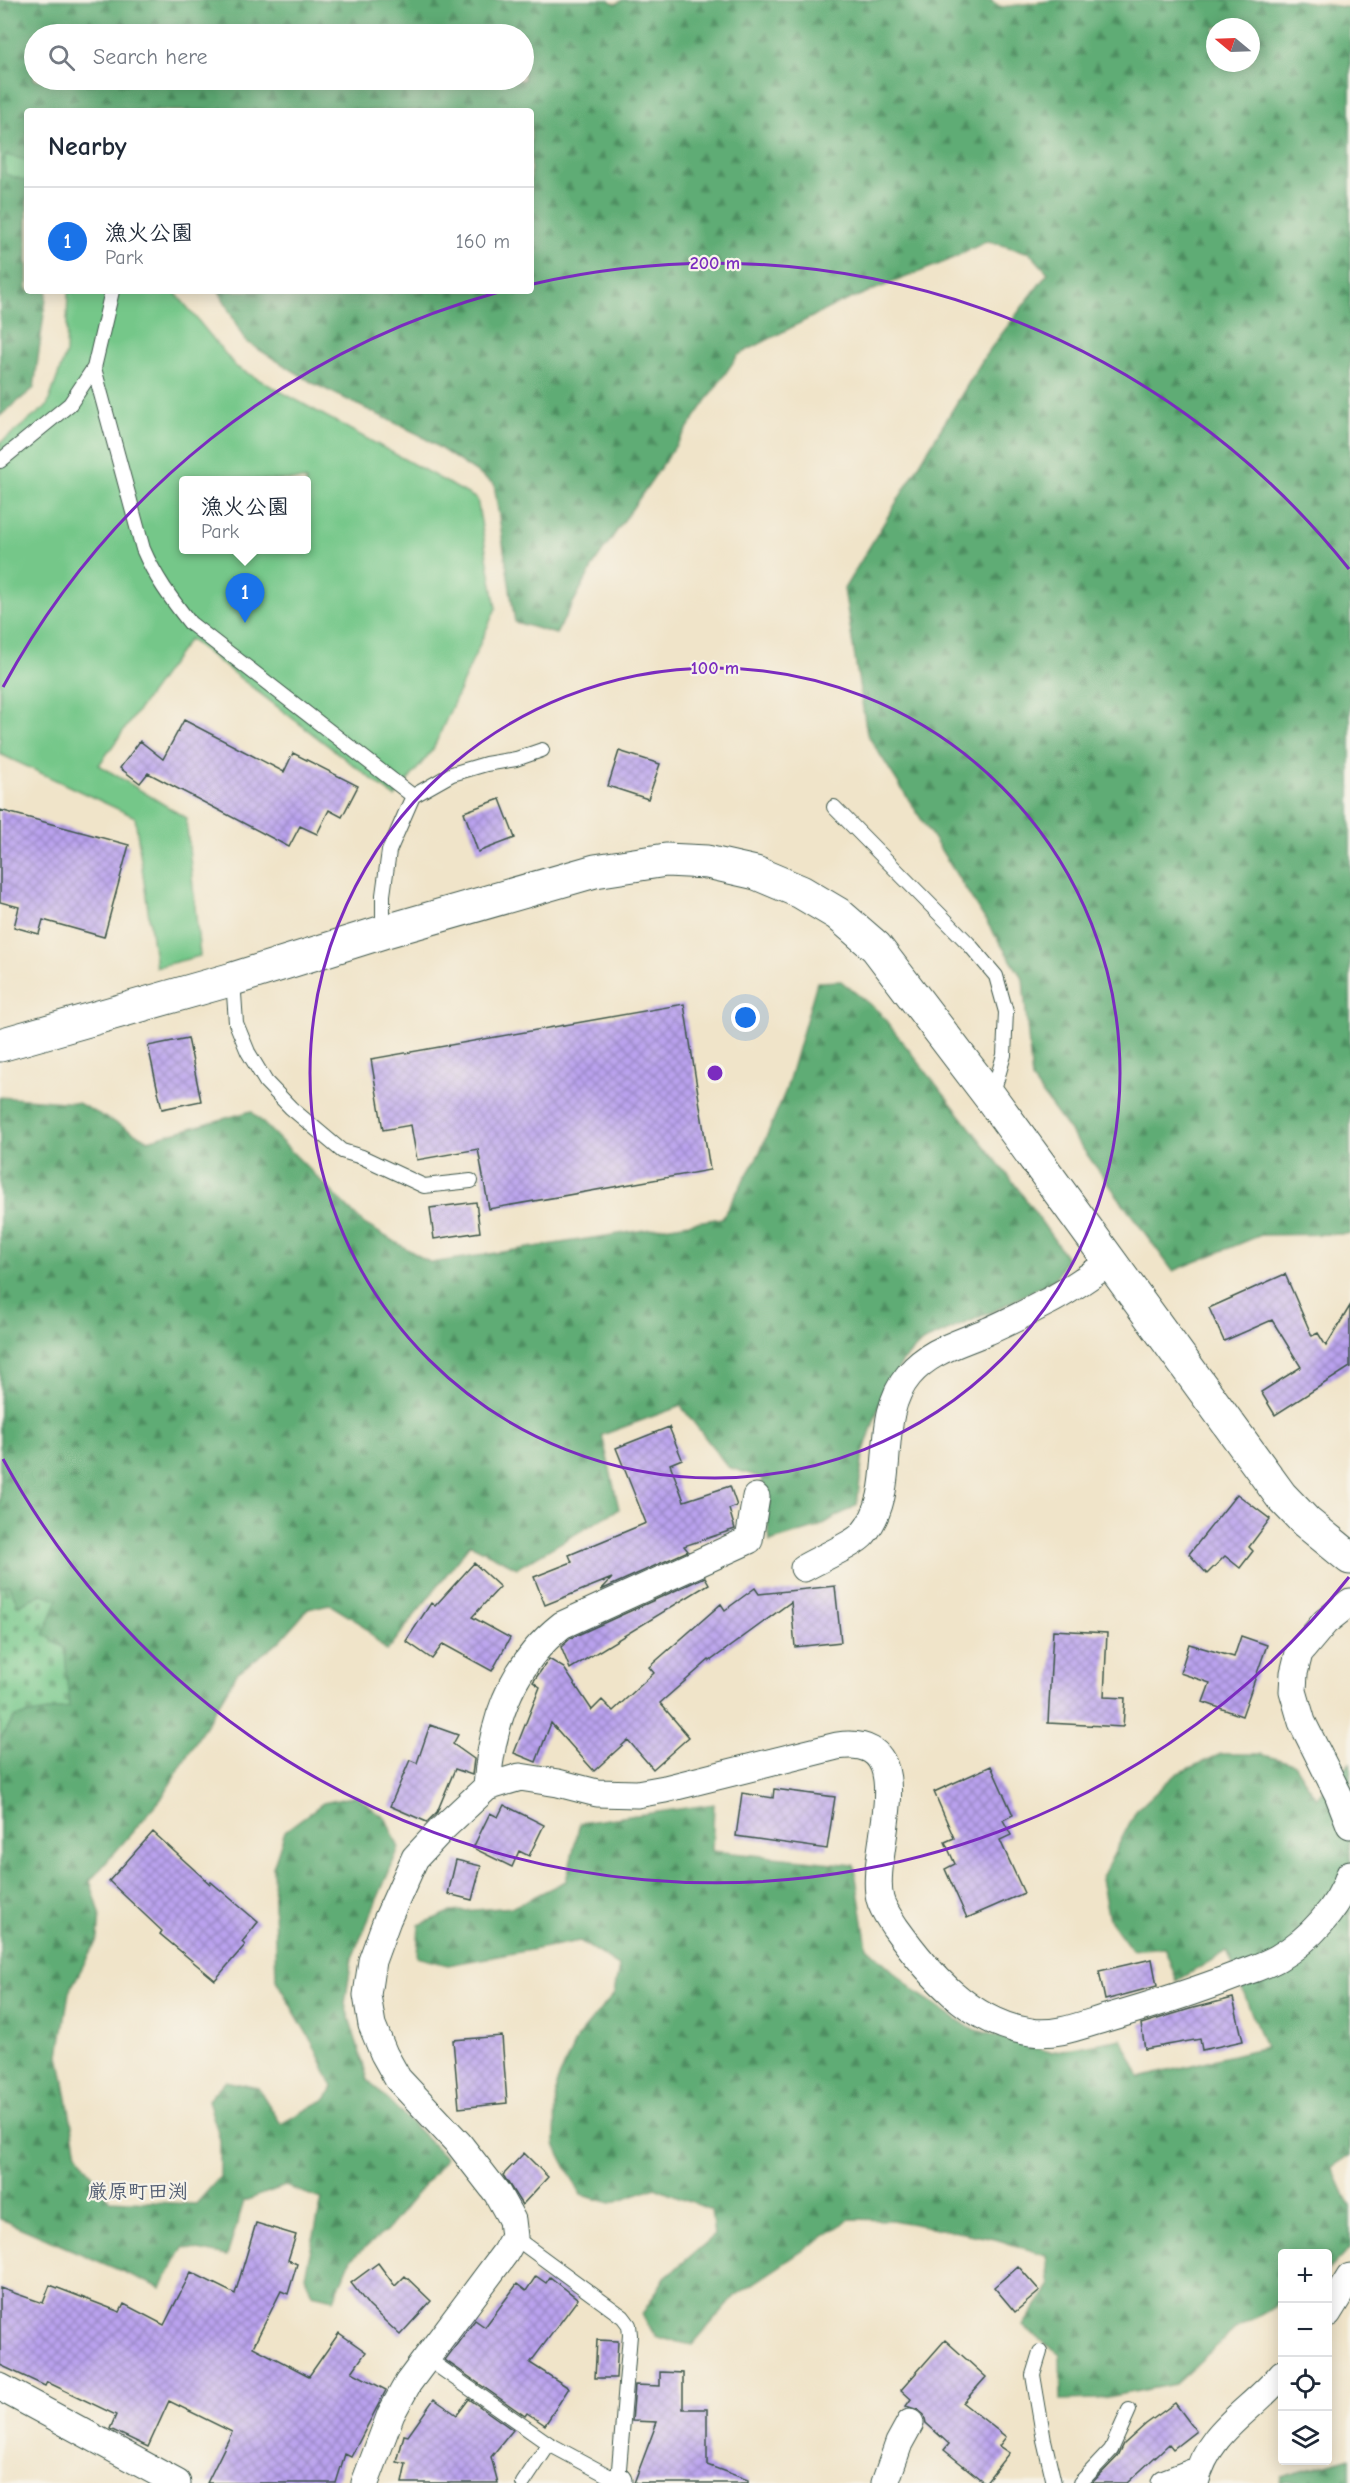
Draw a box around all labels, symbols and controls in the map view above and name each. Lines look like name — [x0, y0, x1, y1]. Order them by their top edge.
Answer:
north arrow — [1206, 18, 1260, 72]
search box — [24, 24, 534, 90]
icon: search — [45, 41, 78, 74]
text: Search here — [93, 44, 208, 70]
text: Nearby — [48, 132, 127, 162]
text: 漁火公園 — [105, 220, 193, 246]
text: 1 — [64, 230, 71, 253]
text: 160 m — [456, 230, 510, 253]
text: Park — [105, 246, 143, 269]
text: 200 m — [690, 253, 740, 274]
popup — [179, 476, 311, 554]
text: 漁火公園 — [201, 494, 289, 520]
text: Park — [201, 520, 239, 543]
pin: 1 — [226, 574, 264, 623]
text: 100 m — [691, 658, 739, 679]
your location — [731, 1003, 760, 1032]
centre of rings — [705, 1063, 725, 1083]
district label: 厳原町田渕 — [88, 2180, 188, 2203]
map controls — [1278, 2249, 1332, 2465]
button: + — [1278, 2249, 1332, 2303]
button: − — [1278, 2303, 1332, 2357]
button: locate — [1278, 2357, 1332, 2411]
button: layers — [1278, 2411, 1332, 2465]

